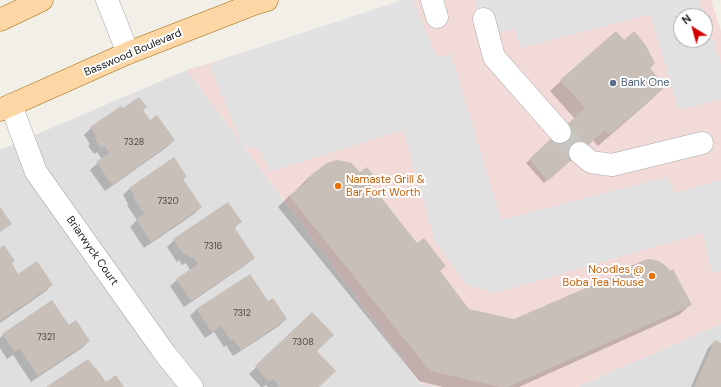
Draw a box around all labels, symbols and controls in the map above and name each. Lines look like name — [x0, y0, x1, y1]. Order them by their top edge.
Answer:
north arrow — [673, 8, 713, 48]
text: N — [679, 11, 694, 27]
street label: Basswood Boulevard — [82, 26, 184, 80]
place label: Bank One — [621, 76, 669, 90]
marker: Bank One — [608, 78, 618, 88]
house number: 7328 — [124, 138, 144, 148]
place label: Namaste Grill & Bar Fort Worth — [346, 173, 425, 199]
marker: Namaste Grill & Bar Fort Worth — [333, 181, 343, 191]
house number: 7320 — [157, 197, 179, 207]
street label: Briarwyck Court — [63, 214, 121, 288]
house number: 7316 — [204, 242, 222, 252]
place label: Noodles @ Boba Tea House — [563, 263, 644, 289]
marker: Noodles @ Boba Tea House — [647, 271, 657, 281]
house number: 7312 — [233, 309, 251, 319]
house number: 7321 — [37, 333, 55, 343]
house number: 7308 — [292, 338, 314, 348]

